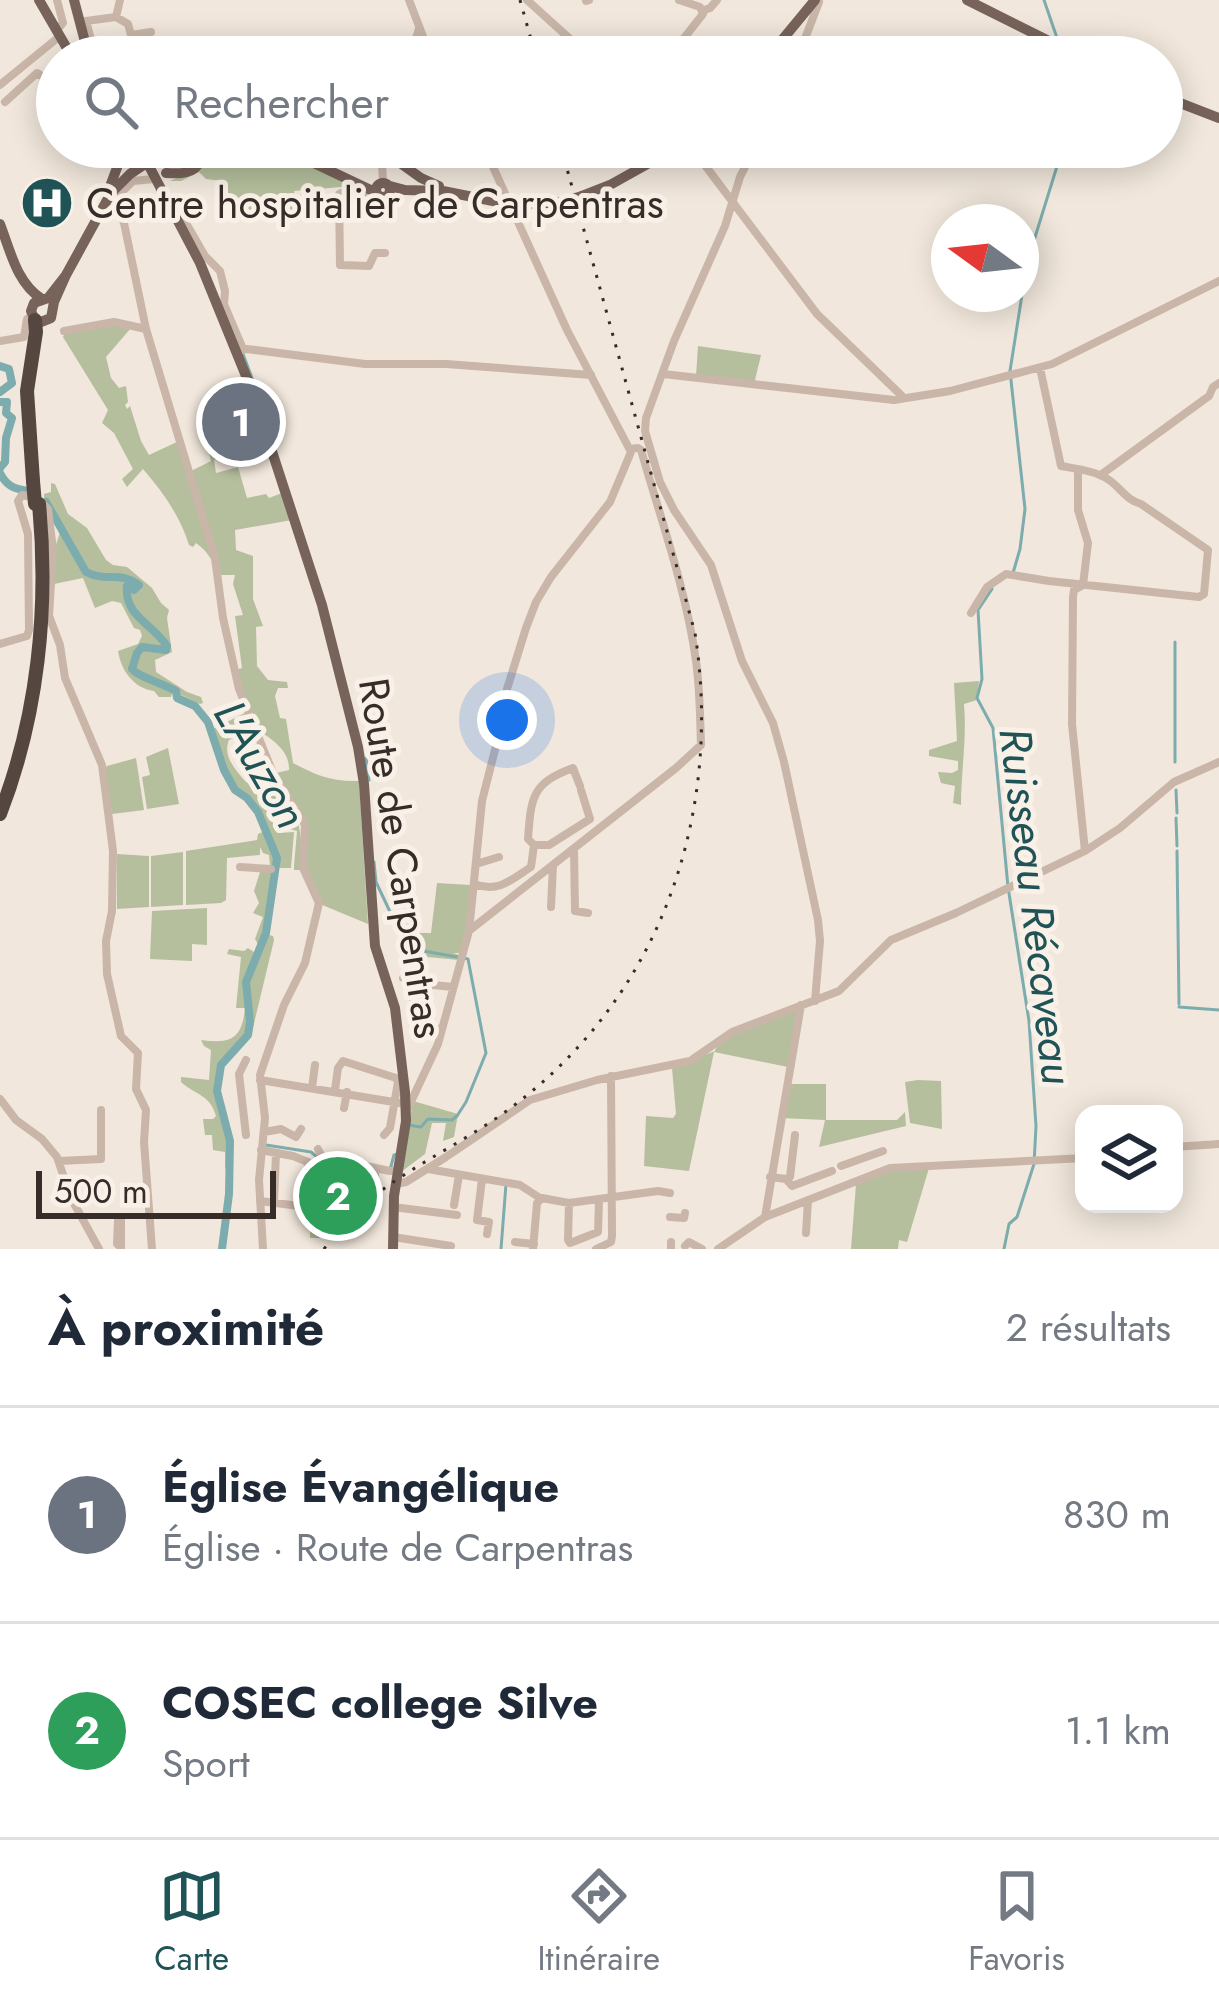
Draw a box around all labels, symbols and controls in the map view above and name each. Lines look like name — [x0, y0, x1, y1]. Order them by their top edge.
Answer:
search box — [36, 36, 1183, 168]
icon: search — [78, 69, 144, 135]
text: Rechercher — [174, 70, 389, 135]
place label: Centre hospitalier de Carpentras — [86, 173, 664, 234]
hospital icon: Centre hospitalier de Carpentras — [19, 175, 75, 231]
north arrow — [931, 204, 1039, 312]
pin: 1 — [202, 377, 280, 467]
street label: Route de Carpentras — [343, 674, 460, 1042]
water label: L'Auzon — [198, 688, 323, 840]
your location — [477, 690, 537, 750]
water label: Ruisseau Récaveau — [982, 724, 1091, 1088]
map controls — [1075, 1105, 1183, 1213]
button: layers — [1075, 1105, 1183, 1213]
pin: 2 — [299, 1151, 377, 1241]
scale bar — [36, 1165, 276, 1218]
text: 500 m — [54, 1168, 148, 1215]
text: À proximité — [48, 1290, 324, 1364]
text: 2 résultats — [1006, 1299, 1171, 1356]
text: Église Évangélique — [162, 1454, 559, 1519]
text: 1 — [77, 1486, 97, 1543]
text: 830 m — [1063, 1486, 1171, 1543]
text: Église · Route de Carpentras — [162, 1519, 633, 1576]
text: COSEC college Silve — [162, 1670, 598, 1735]
text: 2 — [74, 1702, 100, 1759]
text: 1.1 km — [1065, 1702, 1171, 1759]
text: Sport — [162, 1735, 250, 1792]
tab: Carte — [154, 1863, 229, 1982]
tab: Itinéraire — [537, 1863, 660, 1982]
tab: Favoris — [968, 1863, 1065, 1982]

